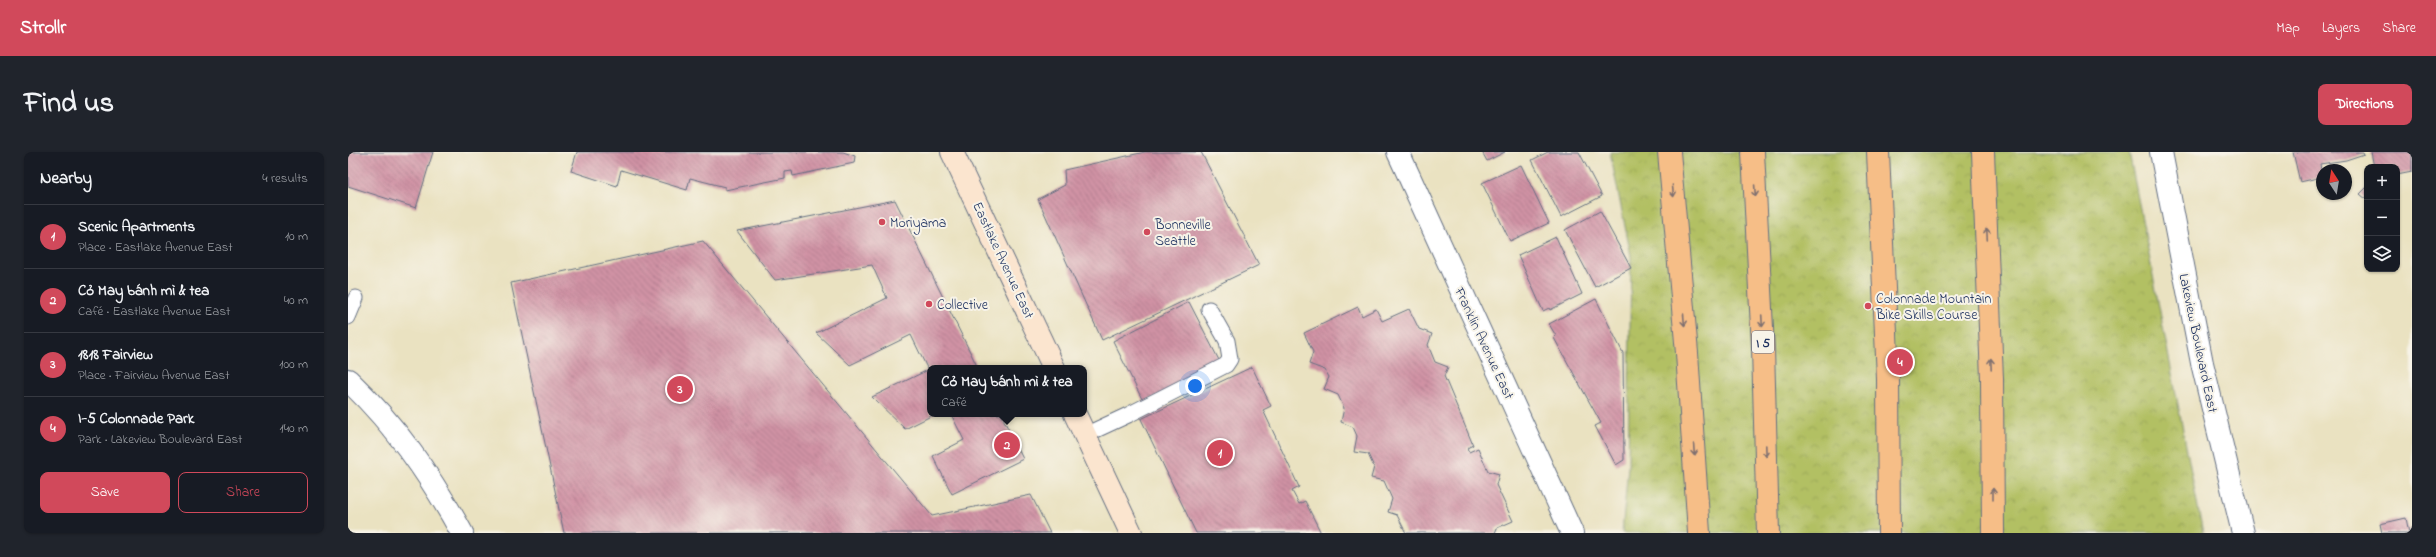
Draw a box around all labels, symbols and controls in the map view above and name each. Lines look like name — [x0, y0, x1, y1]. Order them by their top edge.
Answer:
text: Strollr — [20, 15, 66, 42]
text: Map — [2276, 18, 2300, 39]
text: Layers — [2322, 18, 2360, 39]
text: Share — [2382, 18, 2416, 39]
text: Find us — [24, 84, 114, 125]
button: Directions — [2318, 84, 2412, 125]
north arrow — [2316, 164, 2352, 200]
map controls — [2364, 164, 2400, 272]
button: + — [2364, 164, 2400, 200]
text: Nearby — [40, 166, 92, 191]
text: 4 results — [262, 169, 308, 188]
one-way arrow — [1669, 184, 1677, 197]
one-way arrow — [1752, 184, 1759, 197]
street label: Eastlake Avenue East — [966, 199, 1039, 323]
button: − — [2364, 200, 2400, 236]
place label: Moriyama — [890, 213, 946, 235]
place label: Bonneville Seattle — [1154, 215, 1211, 252]
text: Scenic Apartments — [78, 216, 195, 238]
marker: Moriyama — [877, 217, 887, 227]
text: 1 — [51, 227, 55, 246]
text: 10 m — [285, 227, 308, 246]
marker: Bonneville Seattle — [1142, 227, 1152, 237]
one-way arrow — [1983, 228, 1990, 241]
button: layers — [2364, 236, 2400, 272]
text: Place · Eastlake Avenue East — [78, 238, 233, 257]
street label: Lakeview Boulevard East — [2173, 272, 2223, 415]
text: Cỏ May bánh mì & tea — [78, 280, 209, 302]
street label: Franklin Avenue East — [1448, 283, 1519, 403]
place label: Colonnade Mountain Bike Skills Course — [1875, 289, 1992, 326]
text: 2 — [50, 291, 56, 310]
text: 40 m — [284, 291, 308, 310]
place label: Collective — [937, 295, 989, 316]
marker: Collective — [924, 299, 934, 309]
marker: Colonnade Mountain Bike Skills Course — [1863, 301, 1873, 311]
text: Café · Eastlake Avenue East — [78, 302, 230, 321]
one-way arrow — [1681, 313, 1688, 326]
one-way arrow — [1758, 314, 1766, 327]
road number: I 5 — [1752, 331, 1774, 353]
text: 1818 Fairview — [78, 344, 153, 366]
pin: 4 — [1887, 347, 1913, 377]
text: 3 — [50, 355, 56, 374]
text: 100 m — [279, 355, 308, 374]
one-way arrow — [1987, 358, 1995, 371]
popup — [927, 365, 1087, 417]
text: Place · Fairview Avenue East — [78, 366, 230, 385]
text: Cỏ May bánh mì & tea — [941, 371, 1073, 393]
pin: 3 — [667, 374, 693, 404]
your location — [1185, 376, 1205, 396]
text: Café — [941, 393, 967, 412]
text: I-5 Colonnade Park — [78, 408, 194, 430]
text: 4 — [50, 419, 56, 438]
text: 140 m — [280, 419, 308, 438]
text: Park · Lakeview Boulevard East — [78, 430, 243, 449]
pin: 2 — [994, 430, 1020, 460]
pin: 1 — [1207, 438, 1233, 468]
one-way arrow — [1690, 443, 1698, 456]
one-way arrow — [1763, 444, 1770, 457]
button: Save — [40, 472, 170, 513]
button: Share — [178, 472, 308, 513]
one-way arrow — [1989, 488, 1997, 501]

